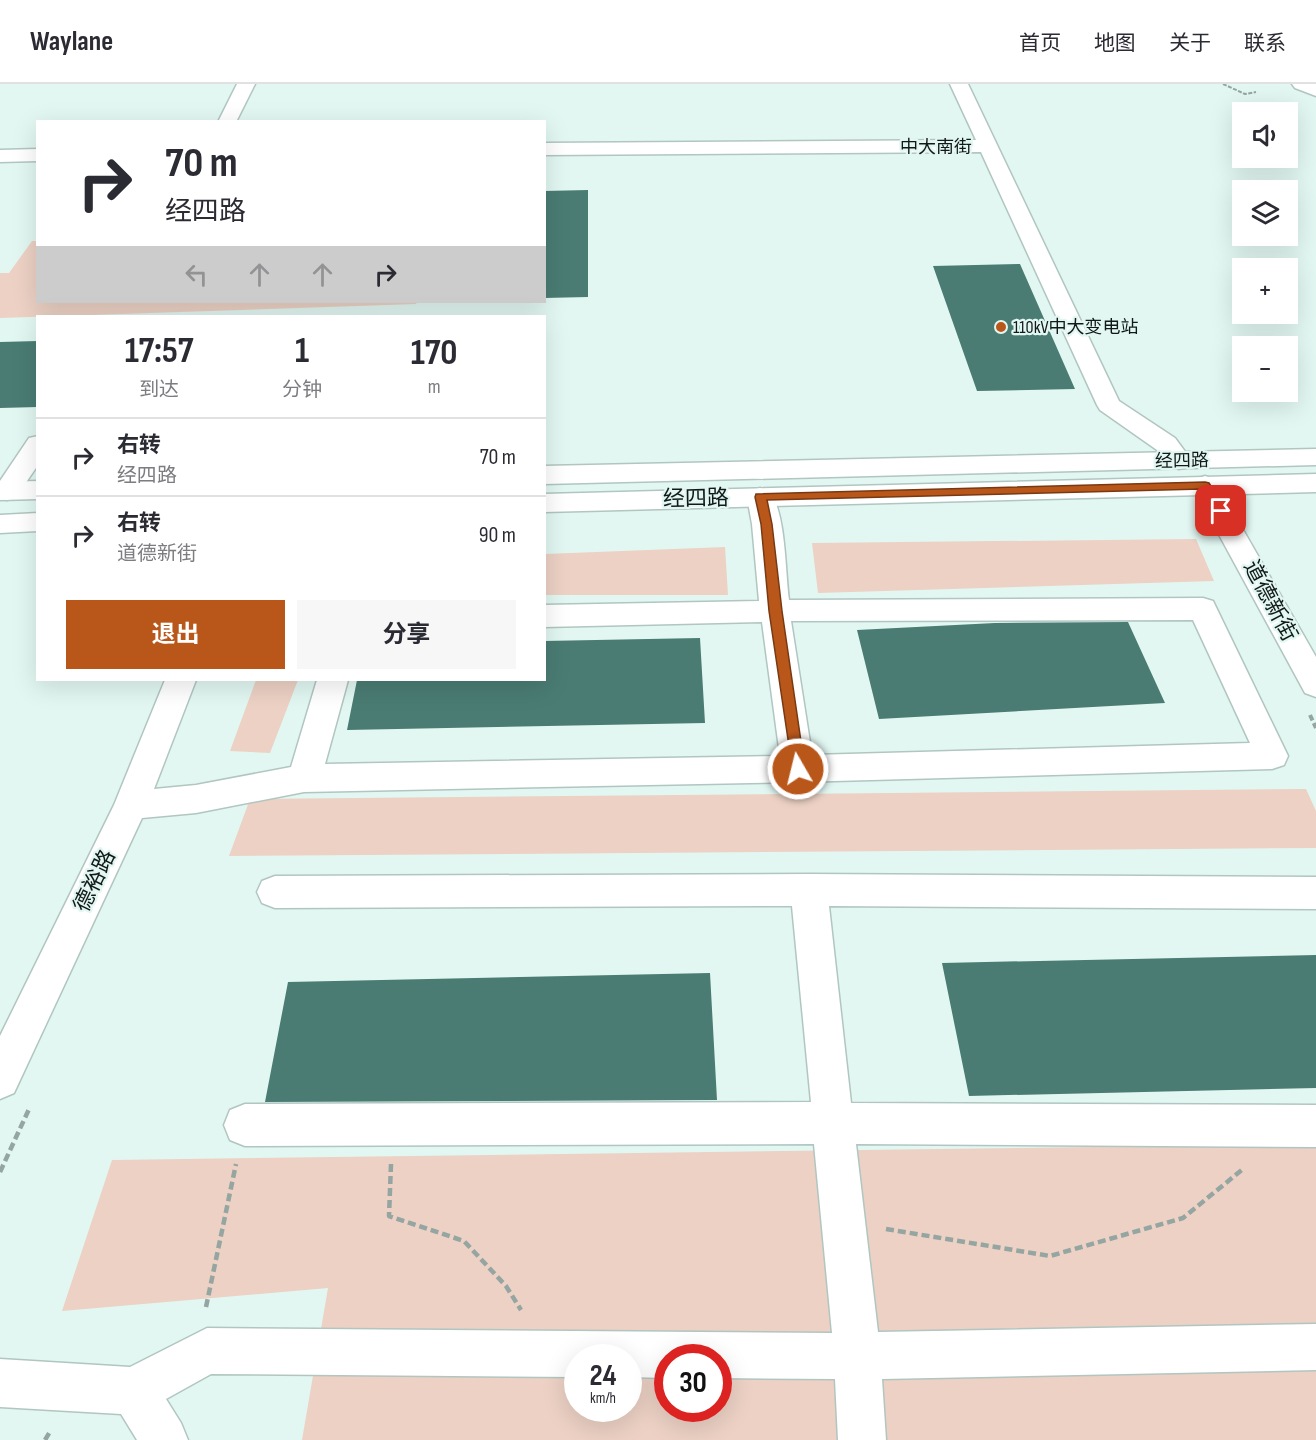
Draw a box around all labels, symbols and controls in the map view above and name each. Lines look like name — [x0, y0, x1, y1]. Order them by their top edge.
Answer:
text: Waylane — [30, 25, 113, 58]
text: 首页 — [1019, 31, 1061, 56]
text: 地图 — [1094, 31, 1136, 56]
text: 关于 — [1169, 31, 1211, 56]
text: 联系 — [1244, 31, 1286, 56]
map controls — [1232, 102, 1298, 402]
button: sound — [1232, 102, 1298, 168]
street label: 中大南街 — [900, 137, 972, 158]
text: 70 m — [165, 138, 238, 189]
icon: right — [66, 144, 144, 222]
button: layers — [1232, 180, 1298, 246]
text: 经四路 — [165, 196, 246, 228]
icon: left — [180, 258, 213, 291]
icon: ahead — [243, 258, 276, 291]
icon: ahead — [306, 258, 339, 291]
icon: right — [369, 258, 402, 291]
button: + — [1232, 258, 1298, 324]
place label: 110kV中大变电站 — [1013, 317, 1139, 338]
marker: 110kV中大变电站 — [994, 320, 1008, 334]
text: 17:57 — [125, 330, 194, 373]
text: 1 — [295, 330, 309, 373]
text: 170 — [411, 332, 457, 375]
button: − — [1232, 336, 1298, 402]
text: m — [428, 375, 440, 399]
text: 到达 — [139, 378, 179, 402]
text: 分钟 — [282, 378, 322, 402]
text: 右转 — [117, 432, 161, 459]
icon: right — [66, 441, 99, 474]
text: 70 m — [480, 444, 516, 471]
street label: 经四路 — [1155, 450, 1209, 472]
text: 经四路 — [117, 464, 177, 488]
street label: 经四路 — [663, 485, 729, 513]
pin — [1195, 485, 1246, 536]
icon: arrive — [1204, 494, 1237, 527]
text: 右转 — [117, 510, 161, 537]
icon: right — [66, 519, 99, 552]
text: 90 m — [479, 522, 516, 549]
text: 道德新街 — [117, 542, 197, 566]
street label: 道德新街 — [1237, 556, 1303, 646]
button: 退出 — [66, 600, 285, 669]
button: 分享 — [297, 600, 516, 669]
position arrow — [766, 737, 830, 801]
street label: 德裕路 — [68, 845, 122, 917]
speed limit sign: 30 — [654, 1344, 732, 1422]
text: 24 — [590, 1358, 616, 1394]
text: km/h — [590, 1389, 616, 1408]

